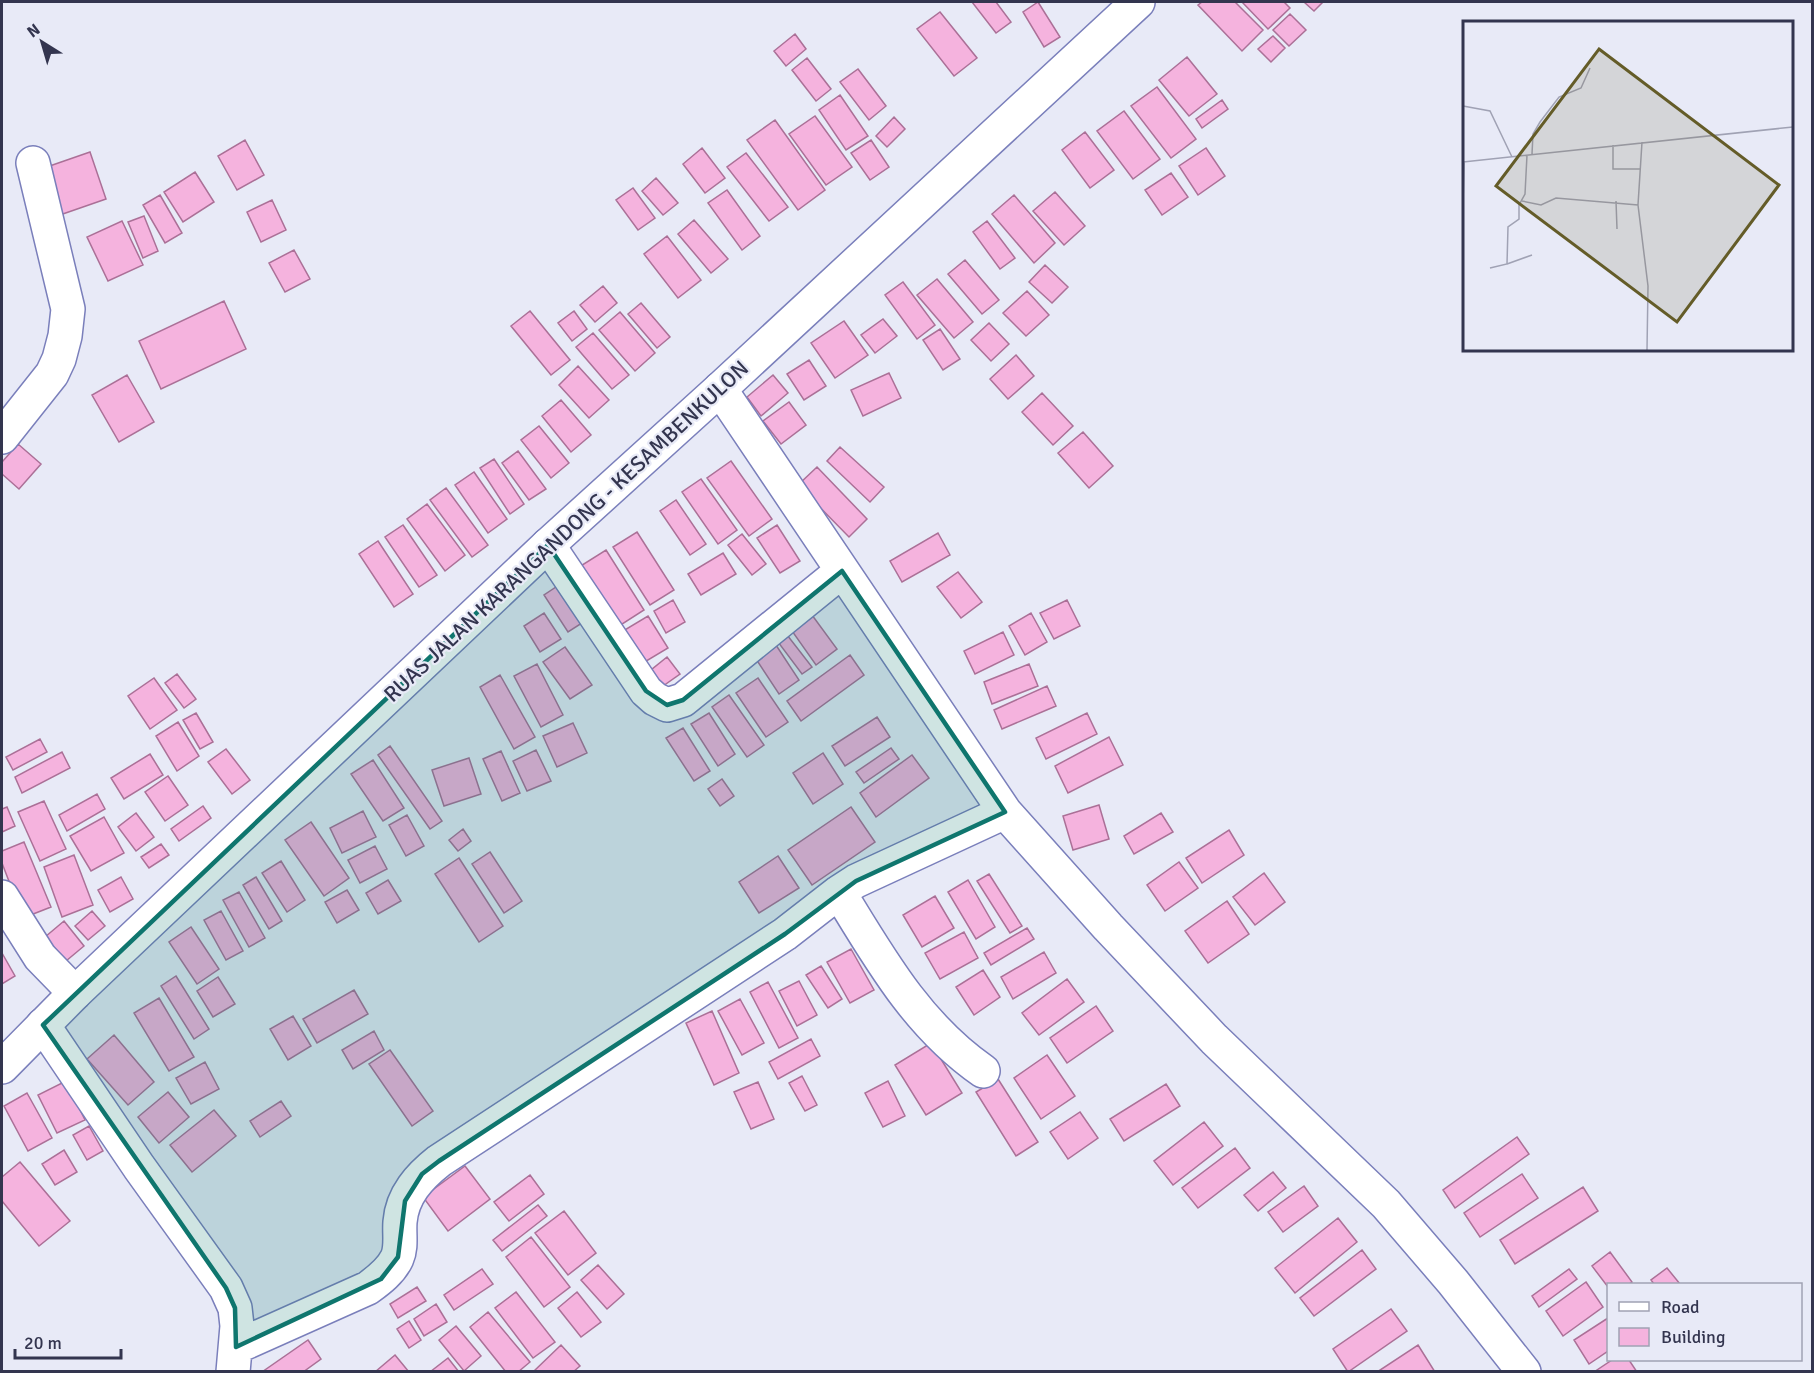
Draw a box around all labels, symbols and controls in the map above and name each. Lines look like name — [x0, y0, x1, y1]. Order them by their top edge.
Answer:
north arrow — [12, 12, 72, 72]
text: N — [23, 19, 44, 42]
inset map — [1463, 21, 1793, 351]
street label: RUAS JALAN KARANGANDONG - KESAMBENKULON — [378, 354, 754, 708]
legend — [1607, 1283, 1802, 1361]
text: Road — [1661, 1296, 1700, 1318]
scale bar — [15, 1322, 122, 1360]
text: Building — [1661, 1326, 1725, 1348]
text: 20 m — [24, 1332, 62, 1354]

